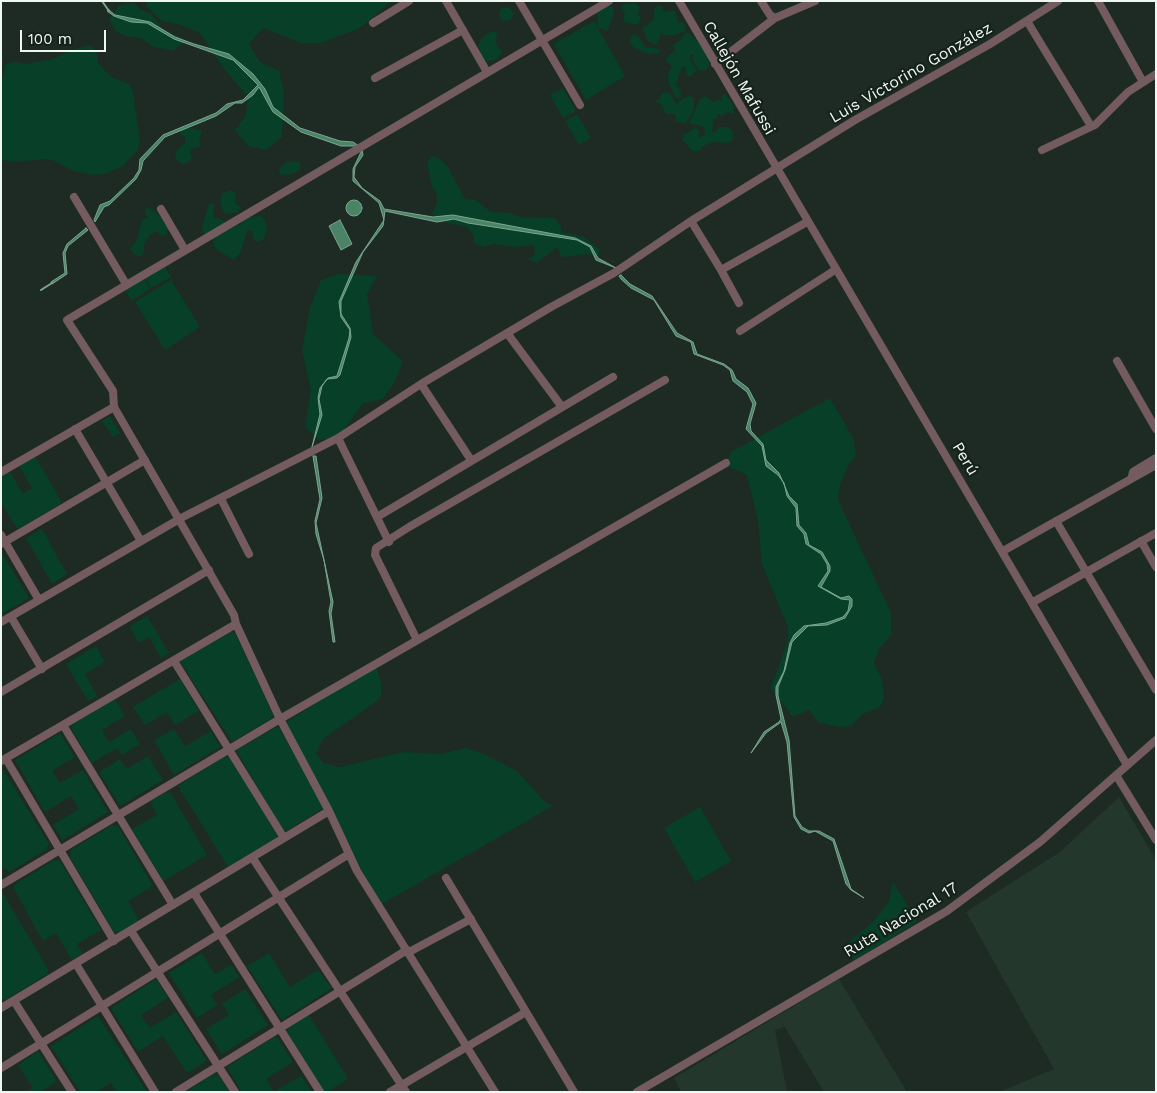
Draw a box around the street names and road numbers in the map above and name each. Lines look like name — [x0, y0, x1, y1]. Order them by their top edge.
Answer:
street label: Callejón Mafussi — [699, 18, 779, 138]
street label: Luis Victorino González — [826, 19, 996, 127]
street label: Perú — [948, 439, 982, 479]
street label: Ruta Nacional 17 — [841, 878, 961, 962]

